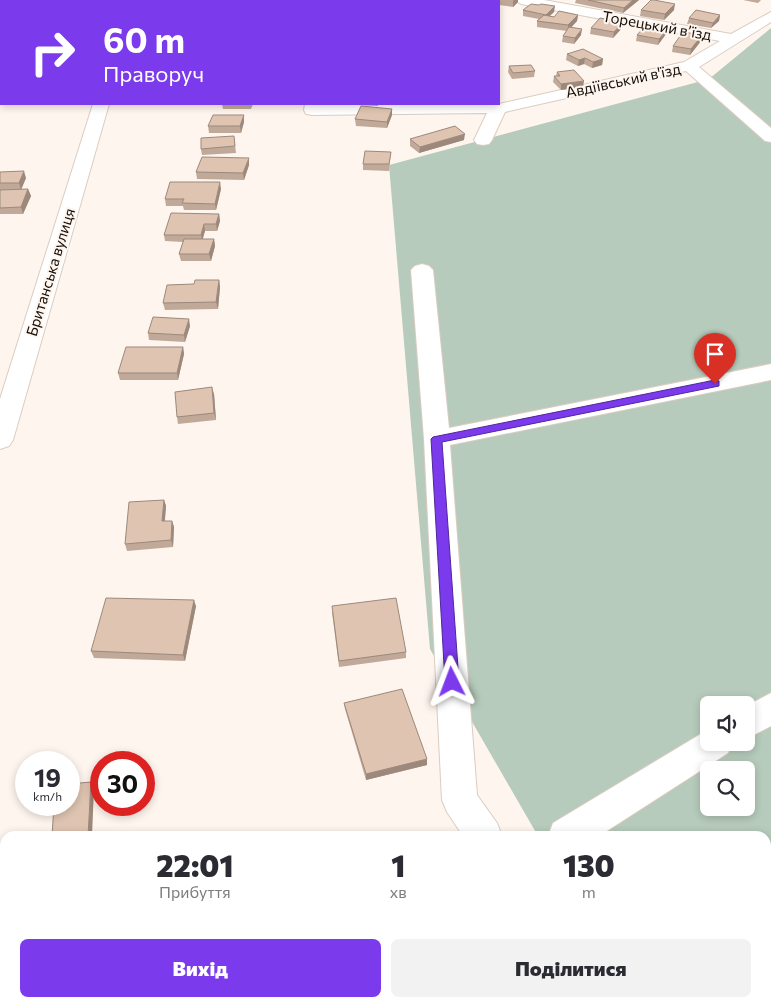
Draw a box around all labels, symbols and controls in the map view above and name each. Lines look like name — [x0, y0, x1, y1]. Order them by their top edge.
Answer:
street label: Торецький в’їзд — [601, 7, 713, 43]
text: 60 m — [103, 17, 185, 60]
icon: right — [20, 20, 85, 85]
street label: Авдіївський в'їзд — [564, 59, 682, 101]
text: Праворуч — [103, 60, 204, 87]
street label: Британська вулиця — [22, 206, 78, 338]
pin — [694, 333, 736, 384]
icon: arrive — [701, 340, 729, 368]
position arrow — [425, 655, 477, 707]
map controls — [700, 696, 755, 816]
button: sound — [700, 696, 755, 751]
speed limit sign: 30 — [90, 751, 155, 816]
button: search — [700, 761, 755, 816]
text: 19 — [34, 762, 61, 792]
text: km/h — [33, 789, 62, 803]
text: 22:01 — [156, 846, 233, 883]
text: 1 — [391, 846, 405, 883]
text: 130 — [563, 846, 615, 883]
text: Прибуття — [159, 882, 231, 901]
text: хв — [390, 882, 407, 901]
text: m — [582, 882, 596, 901]
button: Вихід — [20, 939, 381, 997]
button: Поділитися — [391, 939, 751, 997]

